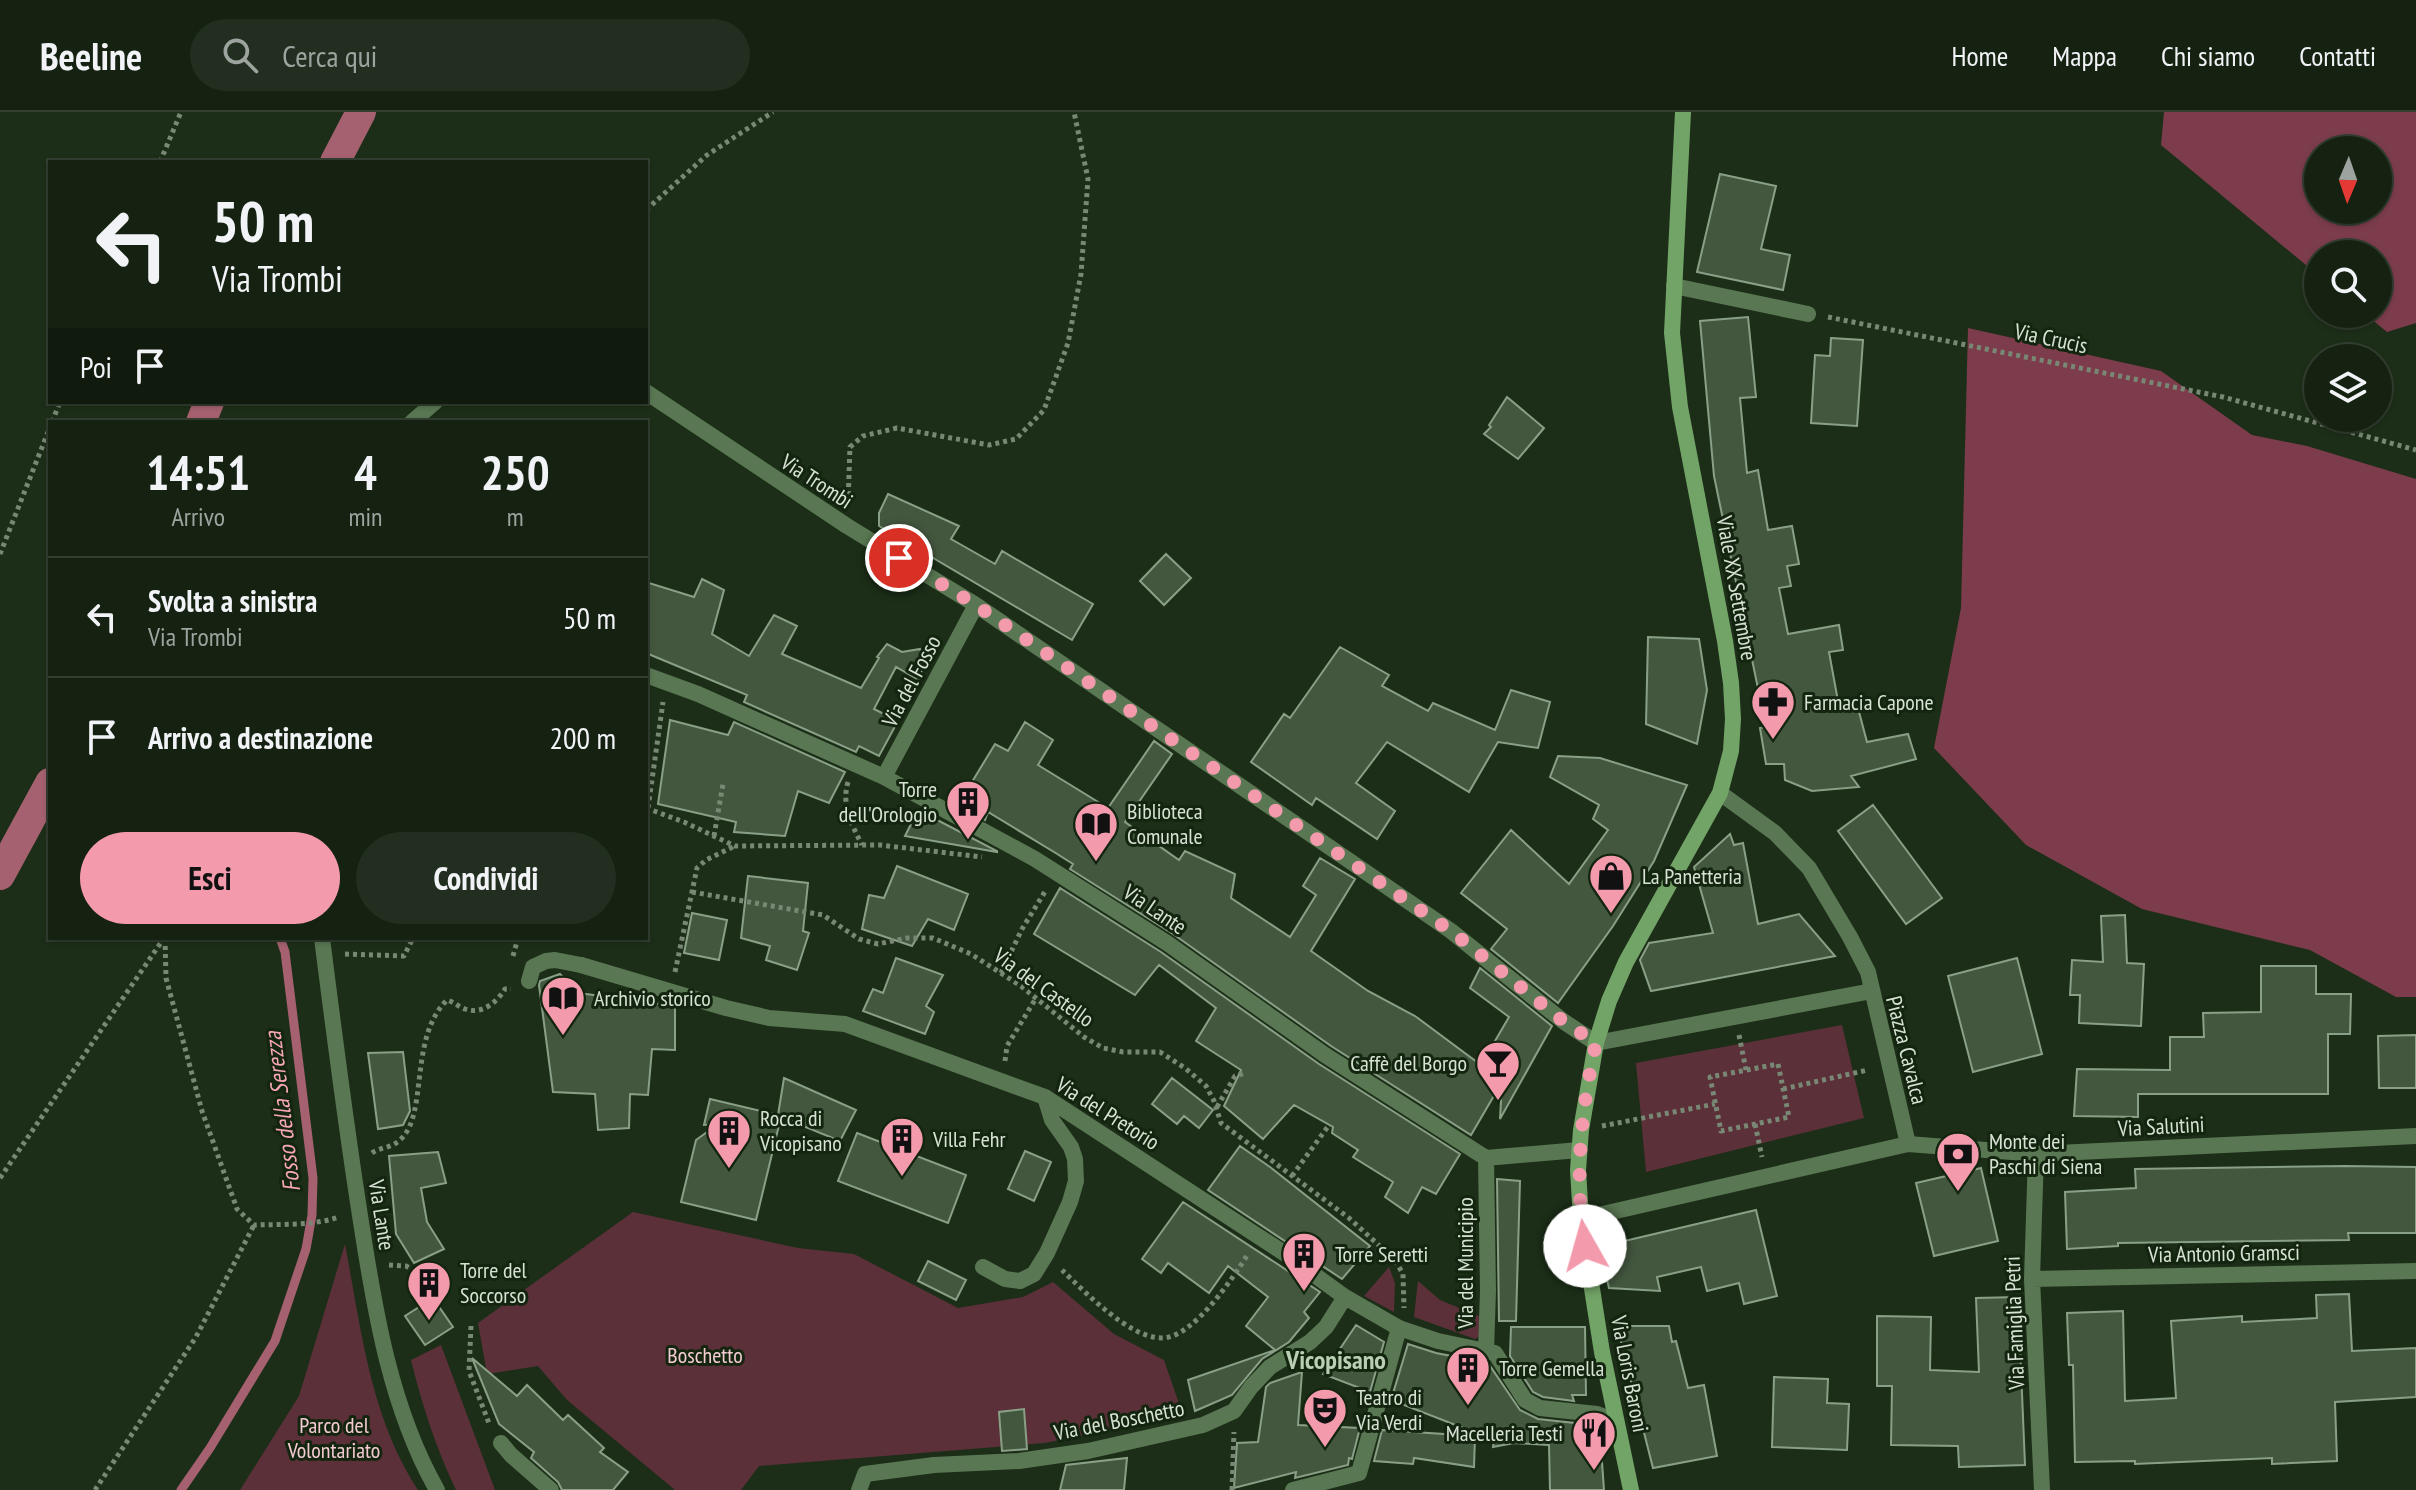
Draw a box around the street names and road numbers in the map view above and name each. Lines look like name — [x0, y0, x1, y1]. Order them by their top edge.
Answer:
street label: Via Crucis — [2011, 316, 2090, 359]
street label: Via Trombi — [775, 447, 858, 515]
street label: Viale XX Settembre — [1710, 513, 1763, 662]
street label: Via del Fosso — [875, 630, 947, 733]
street label: Via Lante — [1117, 877, 1192, 940]
street label: Via del Castello — [987, 941, 1100, 1033]
street label: Piazza Cavalca — [1880, 993, 1934, 1107]
street label: Via del Pretorio — [1050, 1070, 1165, 1156]
street label: Via Salutini — [2116, 1110, 2205, 1142]
street label: Via Lante — [362, 1177, 401, 1252]
street label: Via del Municipio — [1451, 1197, 1479, 1330]
street label: Via Antonio Gramsci — [2147, 1238, 2300, 1268]
street label: Via Famiglia Petri — [1998, 1256, 2030, 1391]
street label: Via Loris Baroni — [1605, 1312, 1655, 1435]
street label: Via del Boschetto — [1050, 1394, 1187, 1447]

